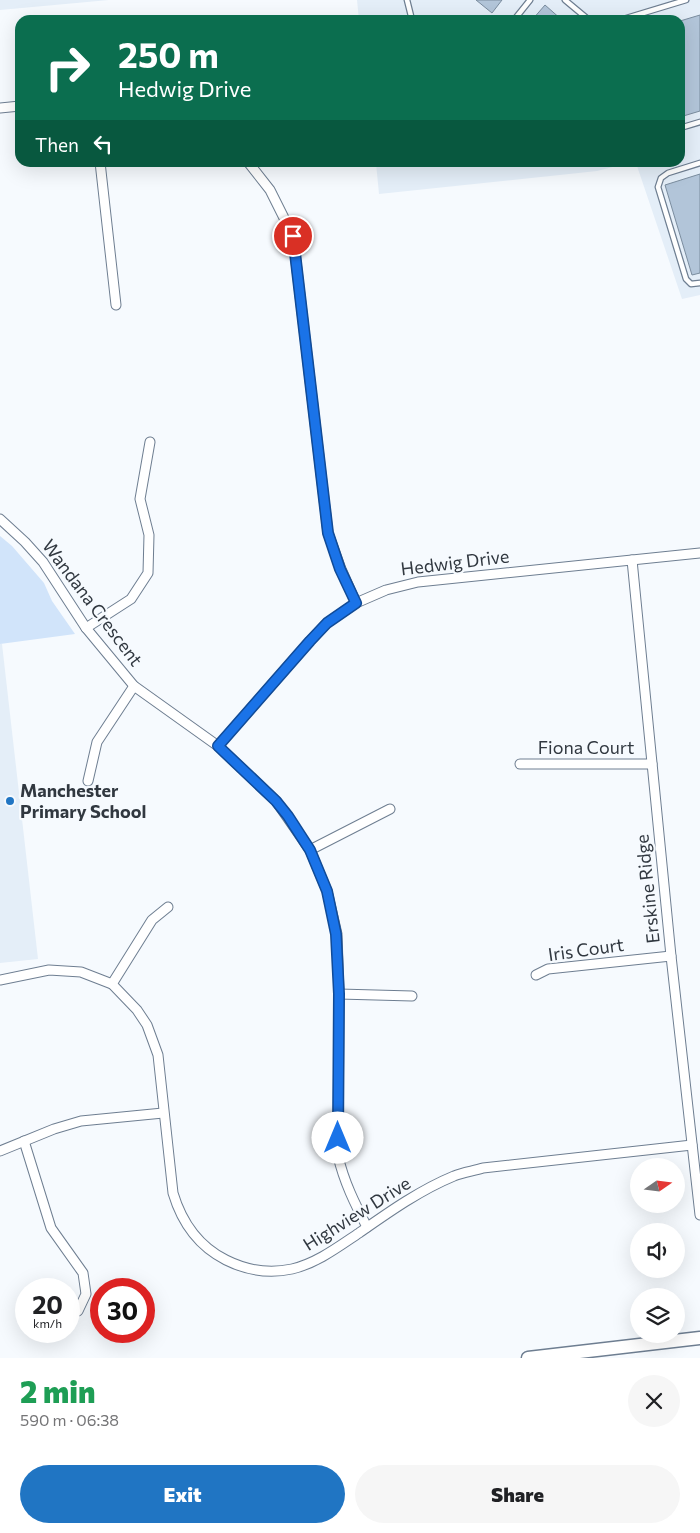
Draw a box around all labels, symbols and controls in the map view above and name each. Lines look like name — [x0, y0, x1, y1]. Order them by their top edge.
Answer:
text: 250 m — [118, 32, 219, 75]
icon: right — [35, 35, 100, 100]
text: Hedwig Drive — [118, 75, 251, 102]
icon: left — [89, 130, 117, 158]
text: Then — [35, 133, 79, 156]
pin — [272, 215, 314, 257]
icon: arrive — [279, 222, 307, 250]
street label: Wandana Crescent — [38, 535, 148, 670]
street label: Hedwig Drive — [399, 544, 510, 580]
street label: Fiona Court — [538, 736, 634, 758]
place label: Manchester Primary School — [20, 779, 146, 822]
marker: Manchester Primary School — [4, 795, 16, 807]
street label: Erskine Ridge — [630, 833, 664, 945]
street label: Iris Court — [547, 933, 625, 965]
position arrow — [311, 1111, 363, 1163]
north arrow — [630, 1158, 685, 1212]
map controls — [630, 1158, 685, 1343]
street label: Highview Drive — [299, 1171, 414, 1255]
button: sound — [630, 1223, 685, 1278]
speed limit sign: 30 — [90, 1278, 155, 1343]
button: layers — [630, 1288, 685, 1343]
text: 20 — [32, 1289, 63, 1319]
text: km/h — [33, 1316, 62, 1330]
text: 2 min — [20, 1372, 95, 1409]
button: close — [628, 1375, 680, 1427]
text: 590 m · 06:38 — [20, 1410, 119, 1429]
button: Exit — [20, 1465, 345, 1523]
button: Share — [355, 1465, 680, 1523]

